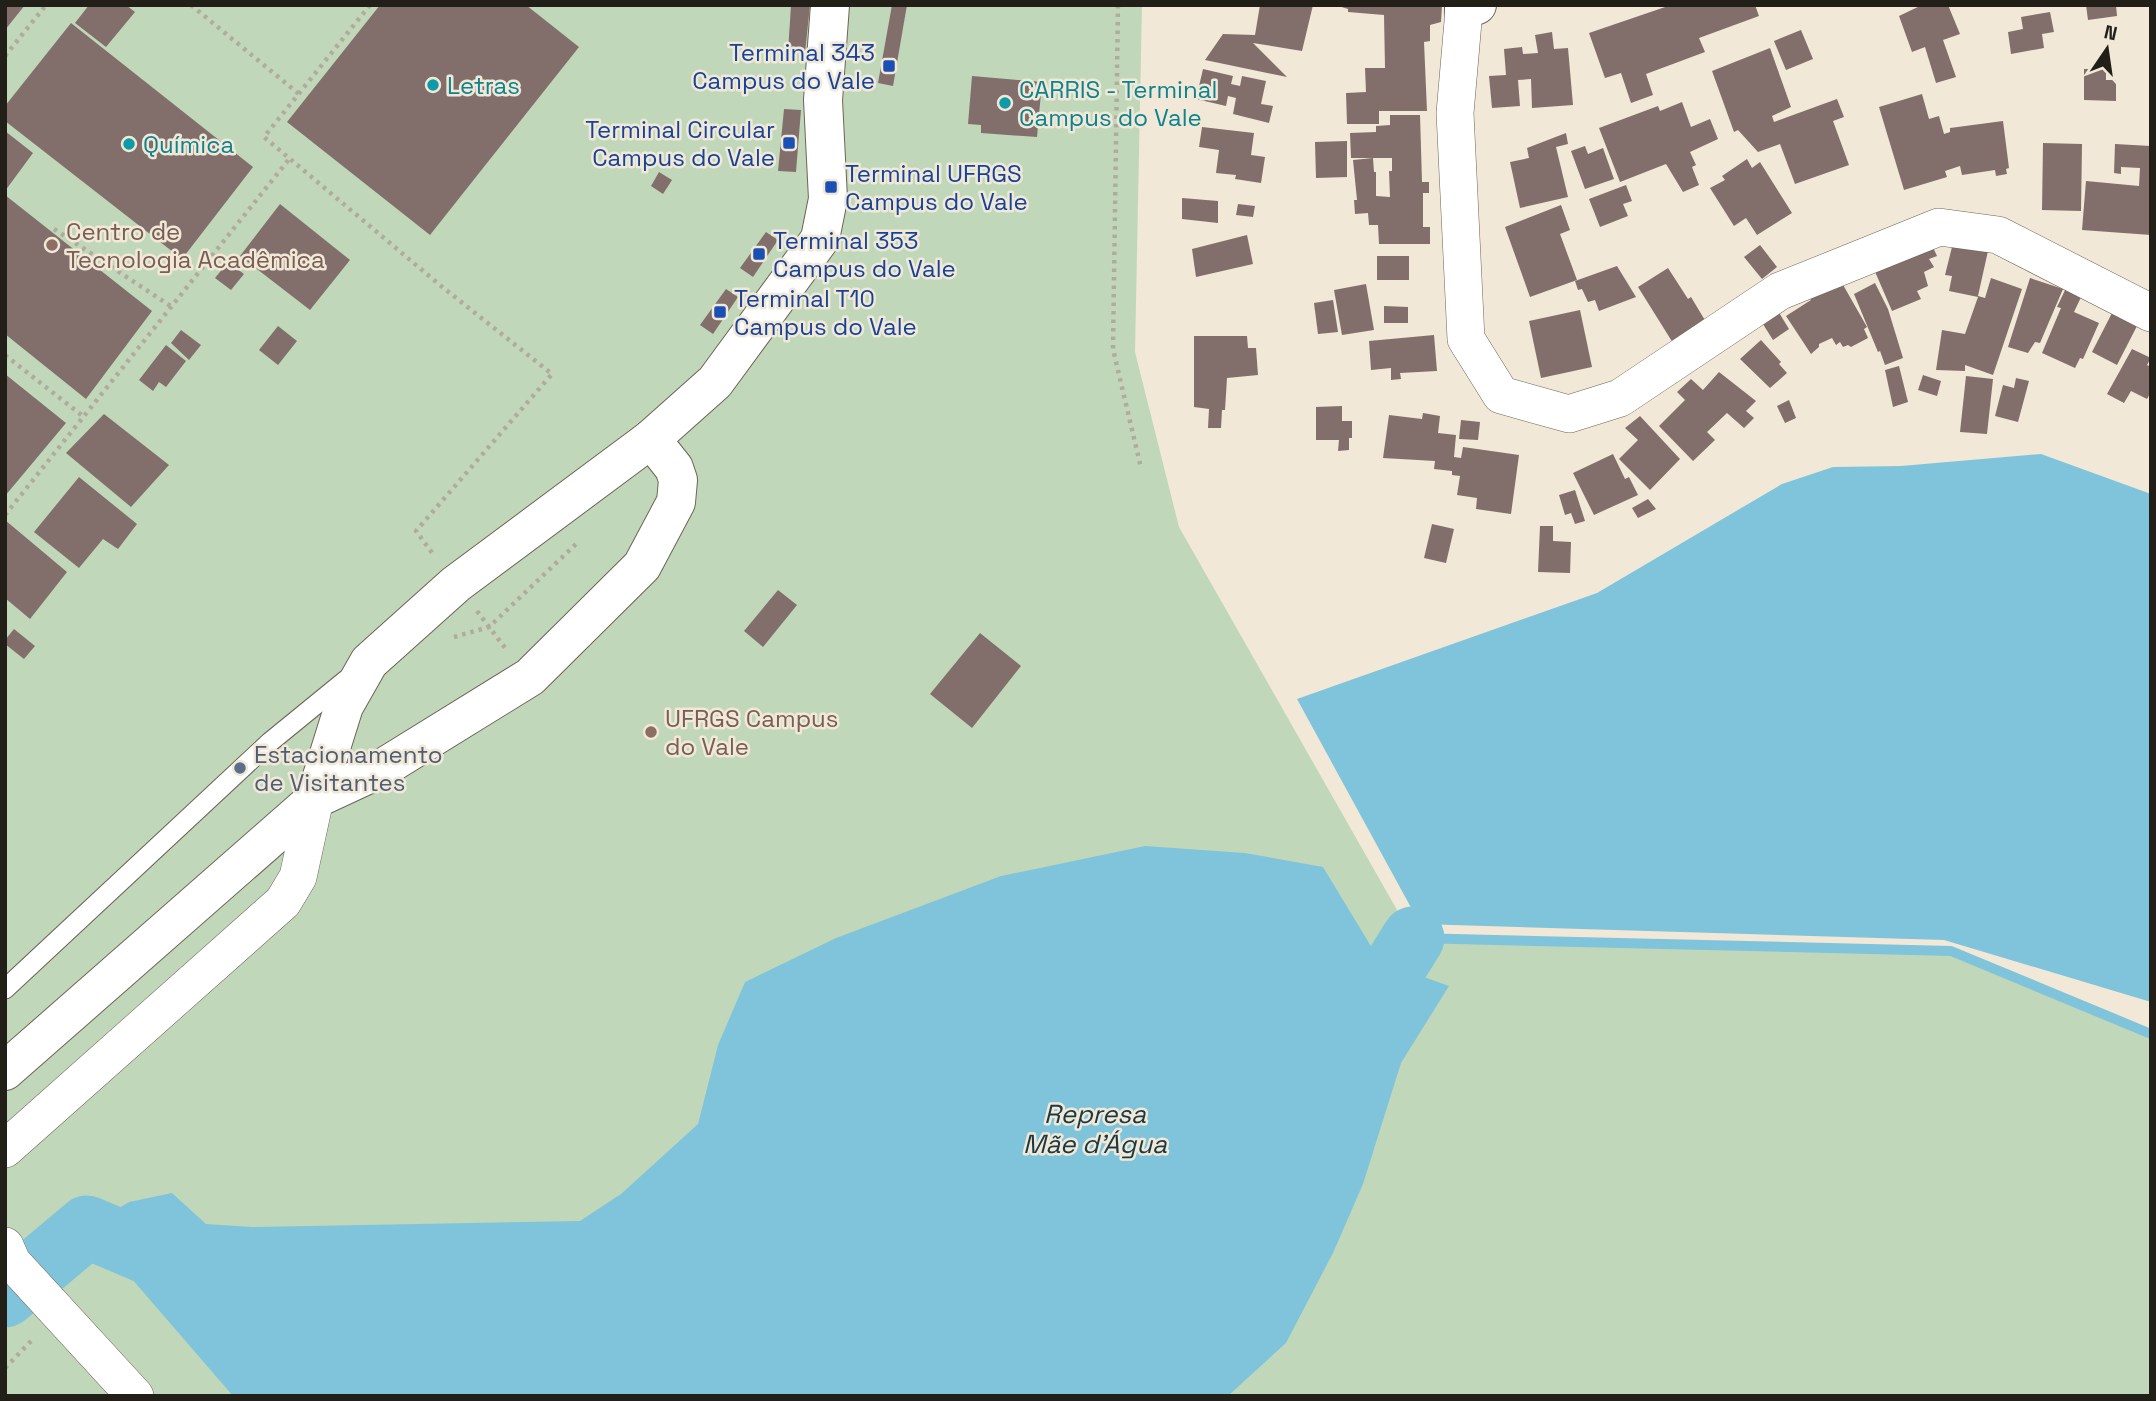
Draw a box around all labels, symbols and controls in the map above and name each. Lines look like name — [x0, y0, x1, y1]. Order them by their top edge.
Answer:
north arrow — [2072, 14, 2142, 84]
text: N — [2102, 19, 2120, 47]
place label: Terminal 343 Campus do Vale — [692, 37, 875, 96]
marker: Terminal 343 Campus do Vale — [881, 58, 897, 74]
place label: Letras — [447, 70, 520, 101]
place label: CARRIS - Terminal Campus do Vale — [1019, 74, 1217, 133]
marker: Letras — [425, 77, 441, 93]
marker: CARRIS - Terminal Campus do Vale — [997, 95, 1013, 111]
place label: Terminal Circular Campus do Vale — [585, 114, 775, 173]
place label: Química — [143, 129, 234, 160]
marker: Terminal Circular Campus do Vale — [781, 135, 797, 151]
marker: Química — [121, 136, 137, 152]
place label: Terminal UFRGS Campus do Vale — [845, 158, 1028, 217]
marker: Terminal UFRGS Campus do Vale — [823, 179, 839, 195]
place label: Centro de Tecnologia Acadêmica — [66, 216, 325, 275]
place label: Terminal 353 Campus do Vale — [773, 225, 956, 284]
marker: Centro de Tecnologia Acadêmica — [44, 237, 60, 253]
marker: Terminal 353 Campus do Vale — [751, 246, 767, 262]
place label: Terminal T10 Campus do Vale — [734, 283, 917, 342]
marker: Terminal T10 Campus do Vale — [712, 304, 728, 320]
place label: UFRGS Campus do Vale — [665, 703, 838, 762]
marker: UFRGS Campus do Vale — [643, 724, 659, 740]
place label: Estacionamento de Visitantes — [254, 739, 443, 798]
marker: Estacionamento de Visitantes — [232, 760, 248, 776]
water label: Represa Mãe d'Água — [1023, 1097, 1168, 1161]

